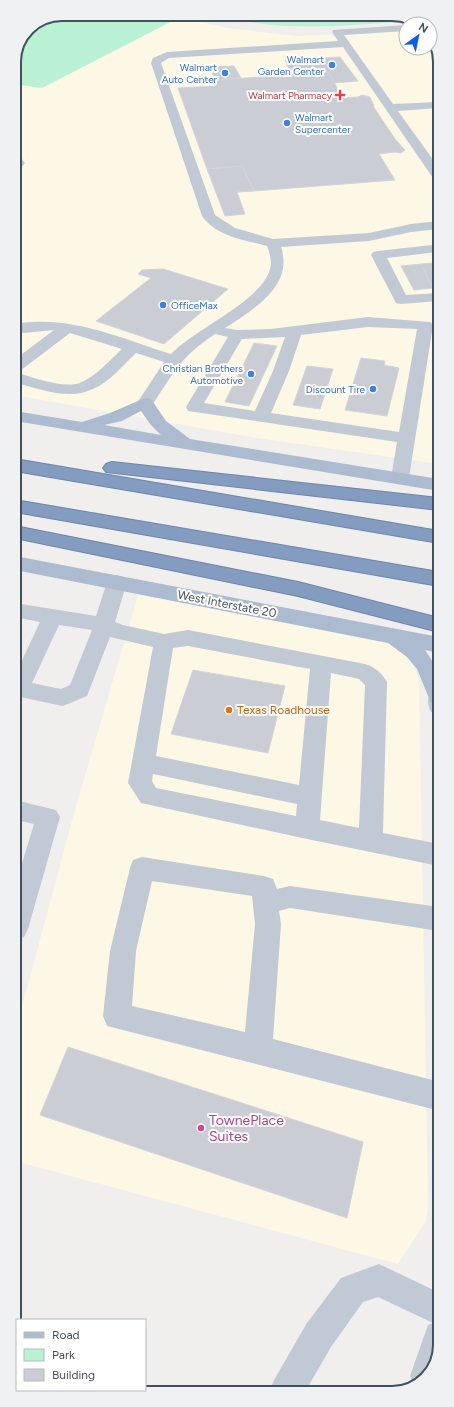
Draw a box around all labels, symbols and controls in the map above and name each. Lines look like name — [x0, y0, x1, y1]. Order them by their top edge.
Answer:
north arrow — [398, 16, 438, 56]
text: N — [416, 20, 430, 36]
place label: Walmart Garden Center — [258, 53, 325, 78]
marker: Walmart Garden Center — [327, 60, 337, 70]
place label: Walmart Auto Center — [162, 61, 218, 86]
marker: Walmart Auto Center — [220, 68, 230, 78]
place label: Walmart Pharmacy — [248, 89, 333, 102]
marker: Walmart Pharmacy — [335, 90, 345, 100]
place label: Walmart Supercenter — [295, 111, 351, 136]
marker: Walmart Supercenter — [282, 118, 292, 128]
place label: OfficeMax — [171, 299, 218, 312]
marker: OfficeMax — [158, 300, 168, 310]
place label: Christian Brothers Automotive — [162, 362, 244, 387]
marker: Christian Brothers Automotive — [246, 369, 256, 379]
place label: Discount Tire — [306, 383, 366, 396]
marker: Discount Tire — [368, 384, 378, 394]
street label: West Interstate 20 — [176, 588, 278, 621]
place label: Texas Roadhouse — [237, 703, 330, 717]
marker: Texas Roadhouse — [224, 705, 234, 715]
place label: TownePlace Suites — [209, 1112, 284, 1145]
marker: TownePlace Suites — [196, 1123, 206, 1133]
legend — [16, 1319, 146, 1391]
text: Road — [52, 1328, 80, 1342]
text: Park — [52, 1348, 75, 1362]
text: Building — [52, 1368, 95, 1382]

